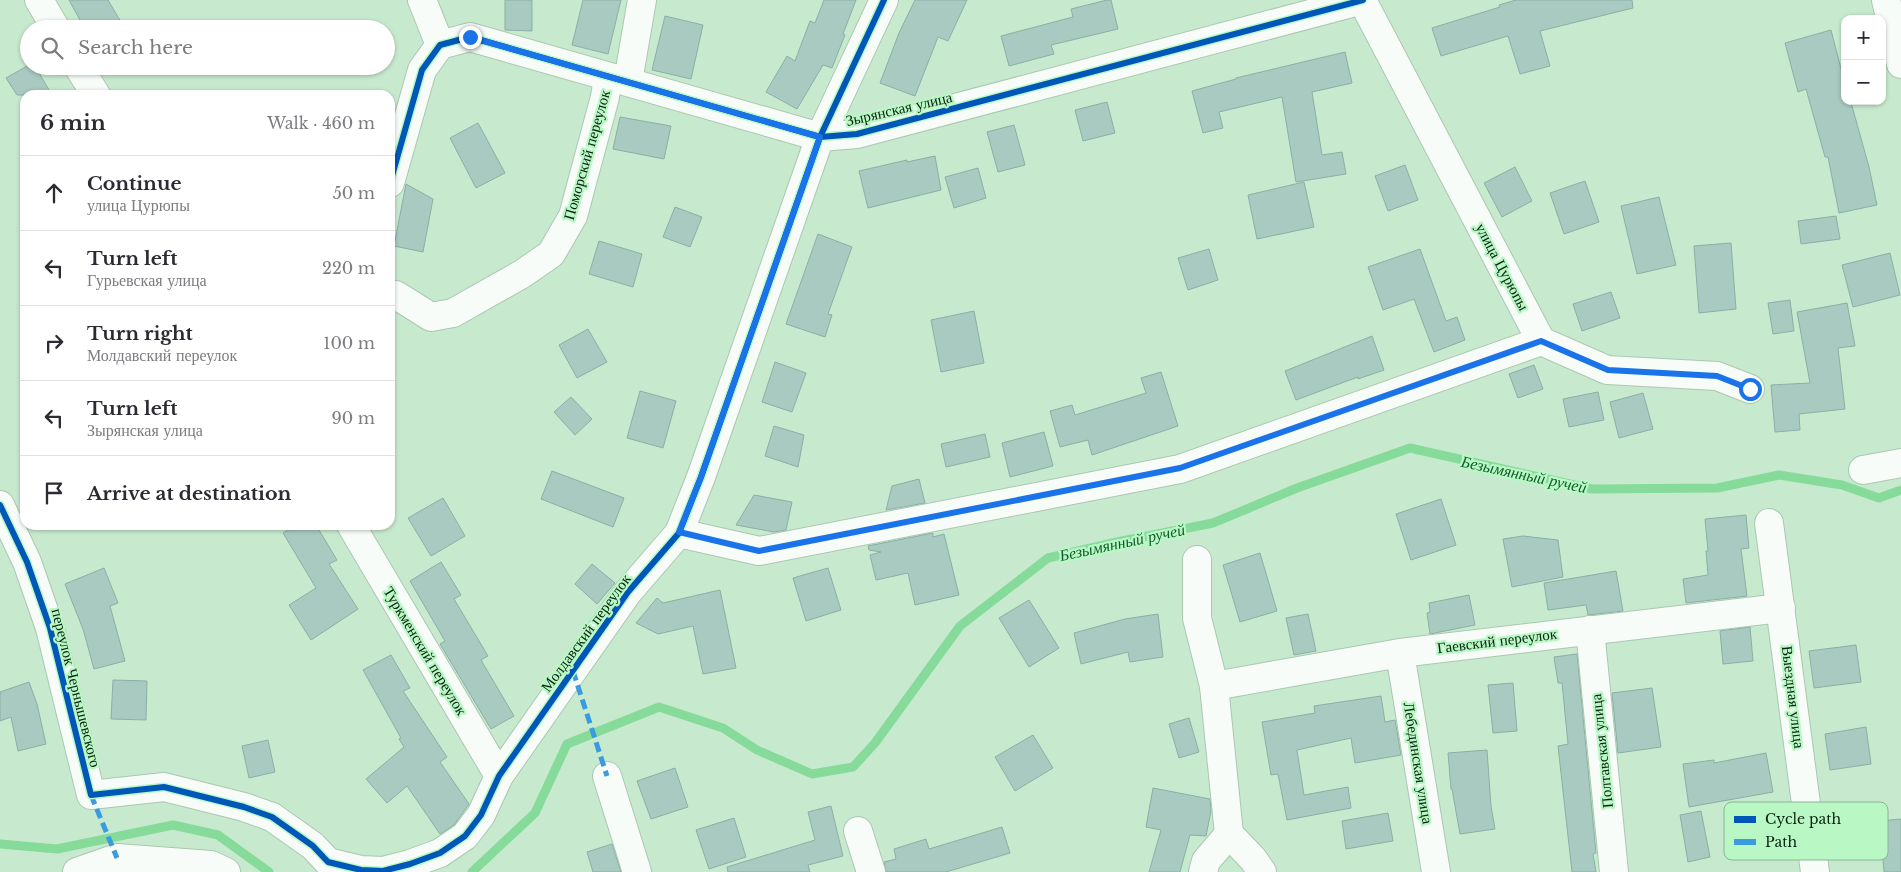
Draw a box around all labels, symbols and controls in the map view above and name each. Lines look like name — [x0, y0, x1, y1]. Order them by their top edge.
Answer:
map controls — [1841, 15, 1886, 105]
button: + — [1841, 15, 1886, 60]
search box — [20, 20, 395, 75]
route end — [459, 26, 482, 49]
icon: search — [38, 34, 66, 62]
text: Search here — [78, 36, 193, 59]
button: − — [1841, 60, 1886, 105]
street label: Поморский переулок — [559, 87, 614, 222]
street label: Зырянская улица — [844, 87, 954, 130]
text: 6 min — [40, 110, 106, 136]
text: Walk · 460 m — [267, 113, 375, 133]
text: Continue — [87, 172, 182, 195]
icon: ahead — [40, 179, 68, 207]
text: 50 m — [333, 183, 375, 203]
text: улица Цурюпы — [87, 195, 190, 215]
street label: улица Цурюпы — [1471, 220, 1533, 314]
text: Turn left — [87, 247, 178, 270]
icon: left — [40, 254, 68, 282]
text: 220 m — [322, 258, 375, 278]
text: Гурьевская улица — [87, 270, 207, 290]
text: Turn right — [87, 322, 193, 345]
icon: right — [40, 329, 68, 357]
text: 100 m — [323, 333, 375, 353]
text: Молдавский переулок — [87, 345, 237, 365]
route start — [1739, 378, 1762, 401]
text: Turn left — [87, 397, 178, 420]
icon: left — [40, 404, 68, 432]
text: 90 m — [332, 408, 375, 428]
text: Зырянская улица — [87, 420, 203, 440]
water label: Безымянный ручей — [1458, 451, 1589, 497]
icon: arrive — [40, 479, 68, 507]
text: Arrive at destination — [87, 482, 291, 505]
water label: Безымянный ручей — [1056, 519, 1187, 565]
street label: Молдавский переулок — [536, 570, 635, 695]
street label: Туркменский переулок — [379, 583, 472, 719]
street label: переулок Чернышевского — [48, 606, 105, 769]
street label: Гаевский переулок — [1436, 624, 1559, 657]
street label: Выездная улица — [1778, 645, 1809, 750]
street label: Полтавская улица — [1586, 693, 1617, 809]
street label: Лебединская улица — [1399, 701, 1438, 825]
legend — [1724, 802, 1888, 860]
text: Cycle path — [1765, 810, 1842, 828]
text: Path — [1765, 833, 1797, 851]

